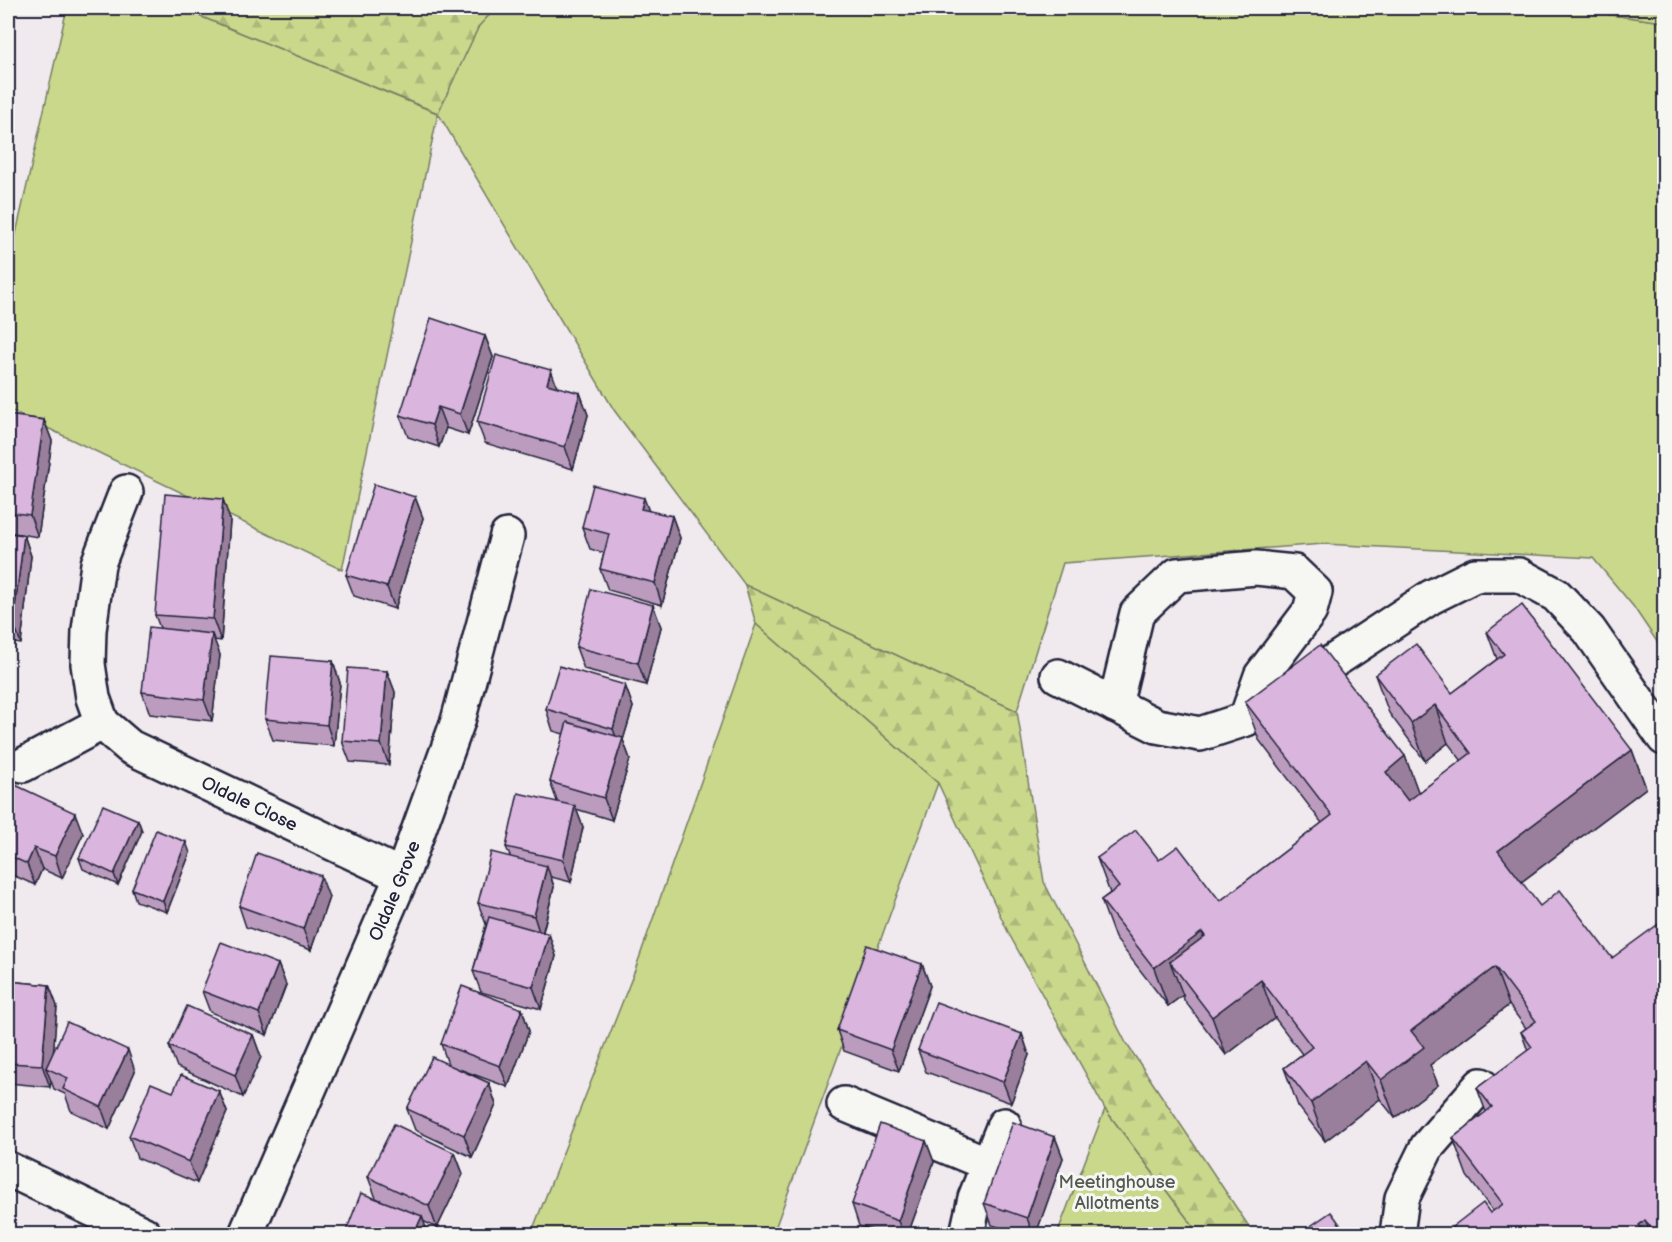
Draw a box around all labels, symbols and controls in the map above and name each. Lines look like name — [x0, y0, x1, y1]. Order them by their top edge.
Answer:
street label: Oldale Close — [198, 772, 301, 836]
street label: Oldale Grove — [365, 838, 425, 944]
park label: Meetinghouse Allotments — [1059, 1172, 1176, 1214]

